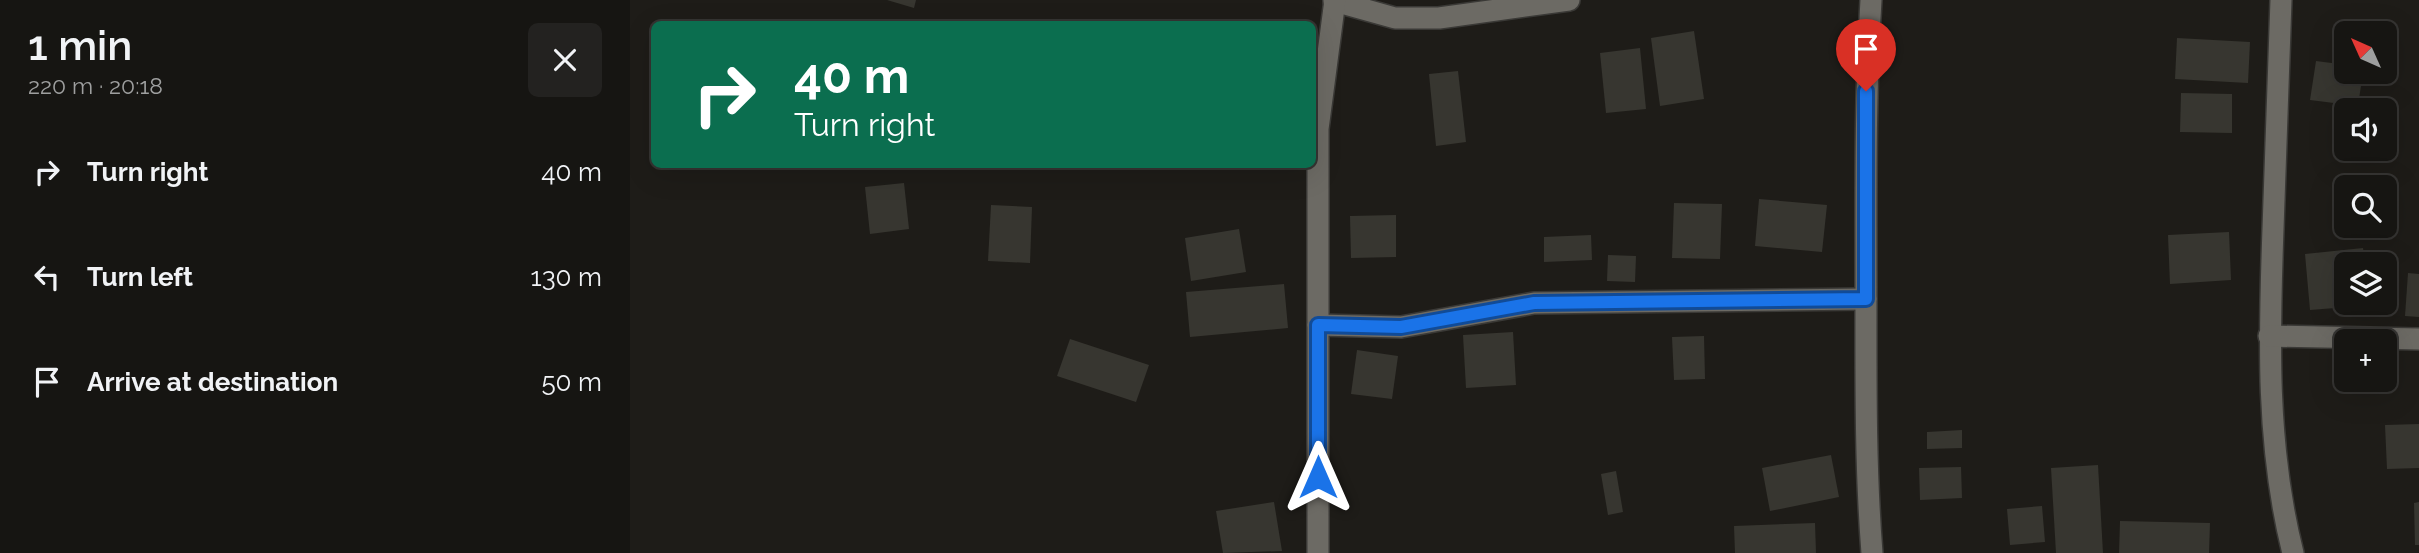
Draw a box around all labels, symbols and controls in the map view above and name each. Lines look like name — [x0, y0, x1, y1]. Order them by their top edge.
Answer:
pin — [1836, 19, 1896, 91]
text: 1 min — [28, 21, 132, 70]
north arrow — [2334, 21, 2398, 84]
map controls — [2334, 21, 2397, 392]
button: close — [528, 23, 602, 97]
icon: arrive — [1847, 30, 1885, 68]
text: 40 m — [794, 47, 909, 104]
icon: right — [679, 49, 770, 140]
text: 220 m · 20:18 — [28, 72, 163, 99]
button: sound — [2334, 98, 2397, 161]
text: Turn right — [794, 106, 935, 143]
icon: right — [28, 153, 66, 191]
text: Turn right — [87, 157, 208, 187]
text: 40 m — [541, 157, 602, 187]
button: search — [2334, 175, 2397, 238]
button: layers — [2334, 252, 2397, 315]
icon: left — [28, 258, 66, 296]
text: Turn left — [87, 262, 193, 292]
text: 130 m — [531, 262, 602, 292]
button: + — [2334, 329, 2397, 392]
icon: arrive — [28, 363, 66, 401]
text: Arrive at destination — [87, 367, 338, 397]
text: 50 m — [541, 367, 602, 397]
position arrow — [1281, 440, 1355, 514]

